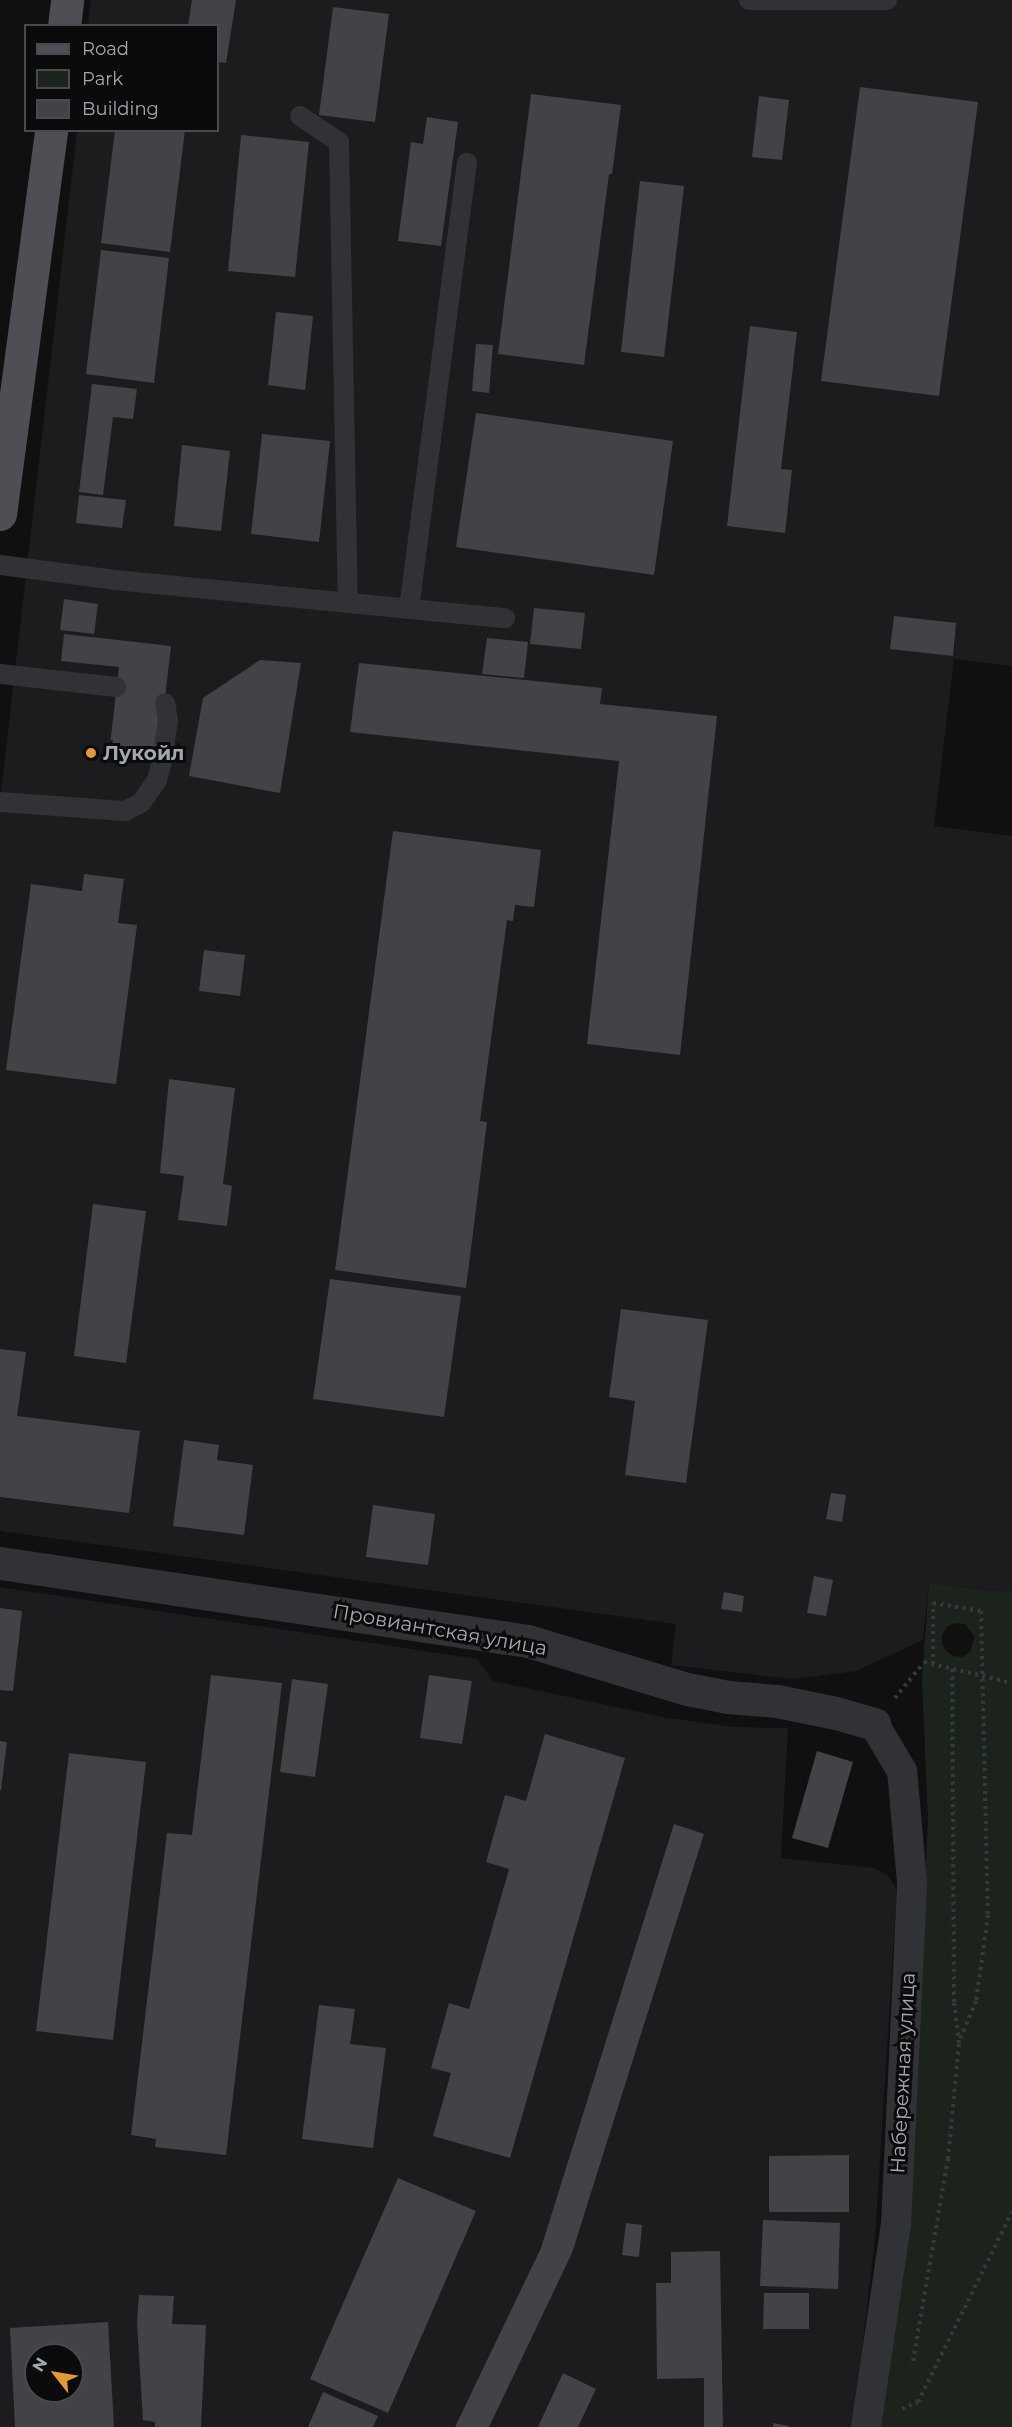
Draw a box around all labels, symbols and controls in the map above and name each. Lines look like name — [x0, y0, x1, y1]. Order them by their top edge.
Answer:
legend — [24, 24, 219, 132]
text: Road — [82, 38, 129, 60]
text: Park — [82, 68, 123, 90]
text: Building — [82, 98, 159, 120]
place label: Лукойл — [103, 741, 184, 765]
marker: Лукойл — [84, 746, 98, 760]
street label: Провиантская улица — [331, 1599, 549, 1661]
street label: Набережная улица — [886, 1972, 920, 2174]
north arrow — [24, 2343, 84, 2403]
text: N — [28, 2354, 51, 2375]

